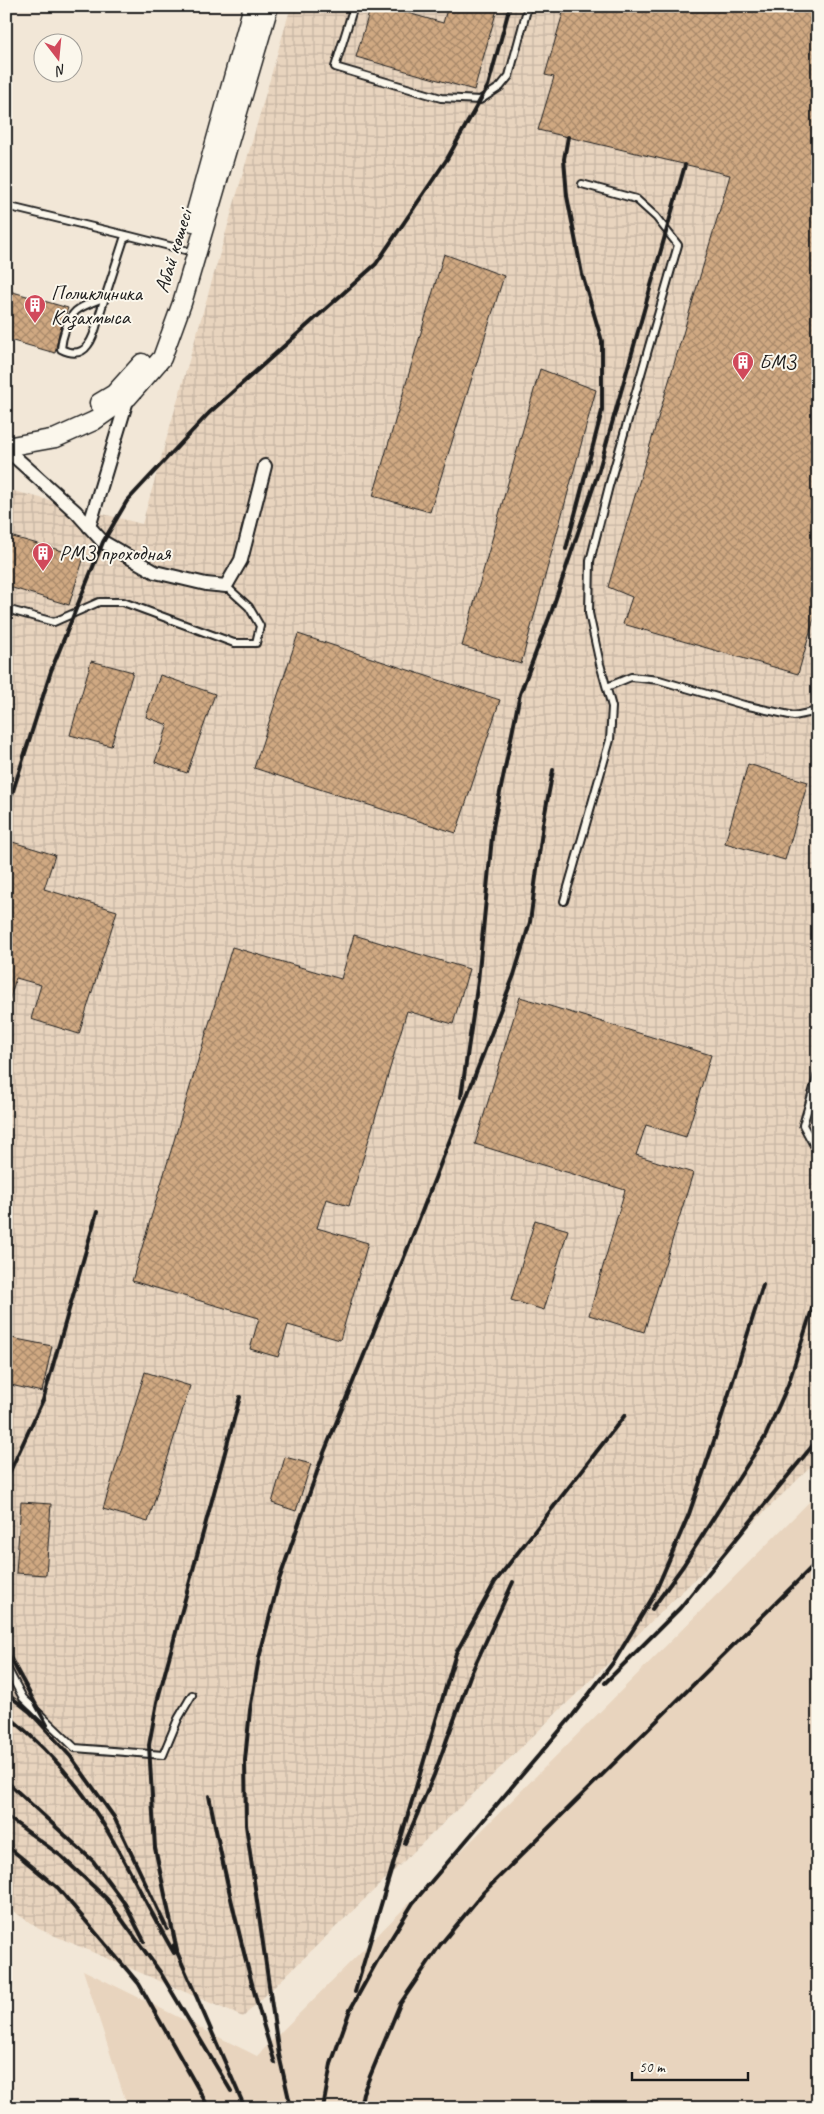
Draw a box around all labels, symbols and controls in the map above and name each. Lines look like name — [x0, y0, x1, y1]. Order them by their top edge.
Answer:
north arrow — [32, 32, 82, 82]
text: N — [53, 61, 68, 80]
street label: Абай көшесі — [148, 203, 199, 296]
place label: Поликлиника Казахмыса — [51, 280, 143, 331]
building icon: Поликлиника Казахмыса — [23, 293, 47, 324]
place label: БМЗ — [759, 349, 798, 375]
building icon: БМЗ — [731, 350, 755, 381]
place label: РМЗ проходная — [59, 540, 172, 566]
building icon: РМЗ проходная — [31, 541, 55, 572]
scale bar — [632, 2049, 748, 2081]
text: 50 m — [639, 2058, 666, 2077]

